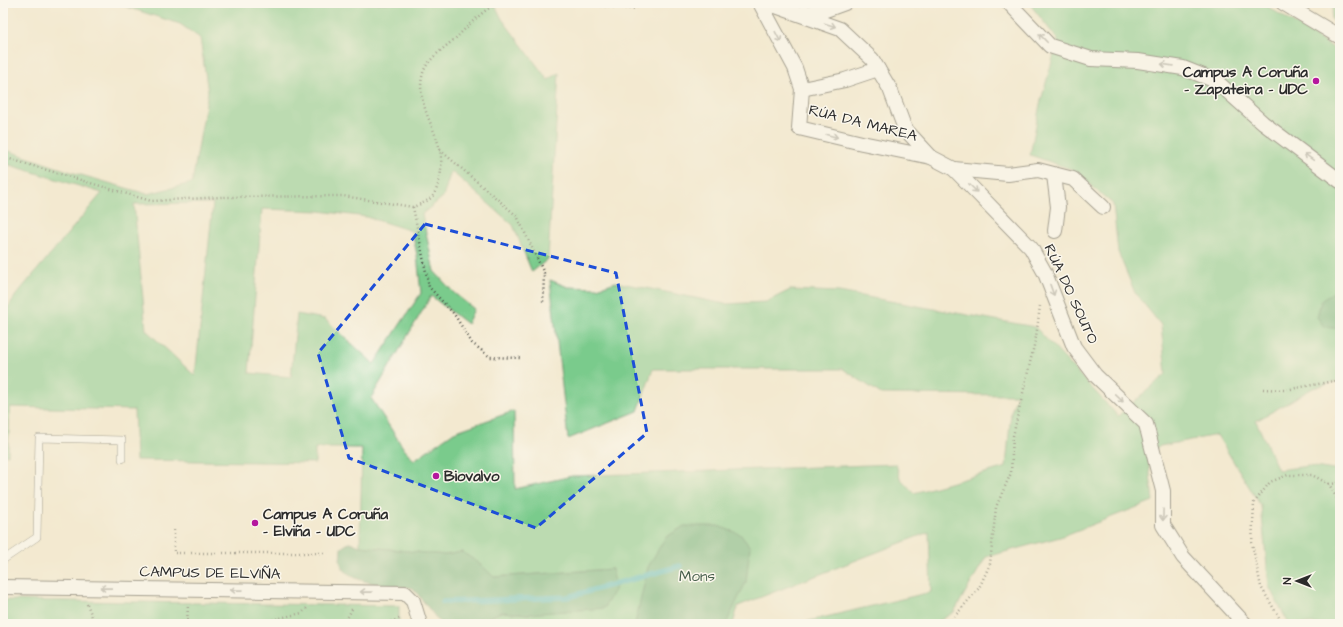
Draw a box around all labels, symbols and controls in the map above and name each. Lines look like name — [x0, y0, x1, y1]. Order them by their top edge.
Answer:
one-way arrow — [823, 22, 836, 29]
one-way arrow — [775, 31, 783, 43]
one-way arrow — [1038, 33, 1047, 43]
one-way arrow — [1161, 61, 1174, 69]
place label: Campus A Coruña - Zapateira - UDC — [1183, 62, 1308, 100]
marker: Campus A Coruña - Zapateira - UDC — [1311, 76, 1321, 86]
street label: RÚA DA MAREA — [806, 99, 920, 147]
one-way arrow — [825, 132, 838, 140]
one-way arrow — [1303, 153, 1314, 162]
one-way arrow — [968, 183, 978, 193]
street label: RÚA DO SOUTO — [1039, 241, 1103, 347]
one-way arrow — [1048, 283, 1056, 295]
one-way arrow — [1114, 393, 1124, 403]
place label: Biovalvo — [444, 466, 500, 487]
marker: Biovalvo — [431, 471, 441, 481]
place label: Campus A Coruña - Elviña - UDC — [263, 504, 388, 542]
one-way arrow — [1159, 508, 1167, 521]
marker: Campus A Coruña - Elviña - UDC — [250, 518, 260, 528]
street label: CAMPUS DE ELVIÑA — [139, 561, 281, 585]
north arrow — [1277, 561, 1317, 601]
park label: Mons — [679, 566, 715, 587]
text: N — [1280, 577, 1295, 584]
one-way arrow — [100, 584, 113, 592]
one-way arrow — [230, 586, 243, 594]
one-way arrow — [360, 588, 373, 596]

